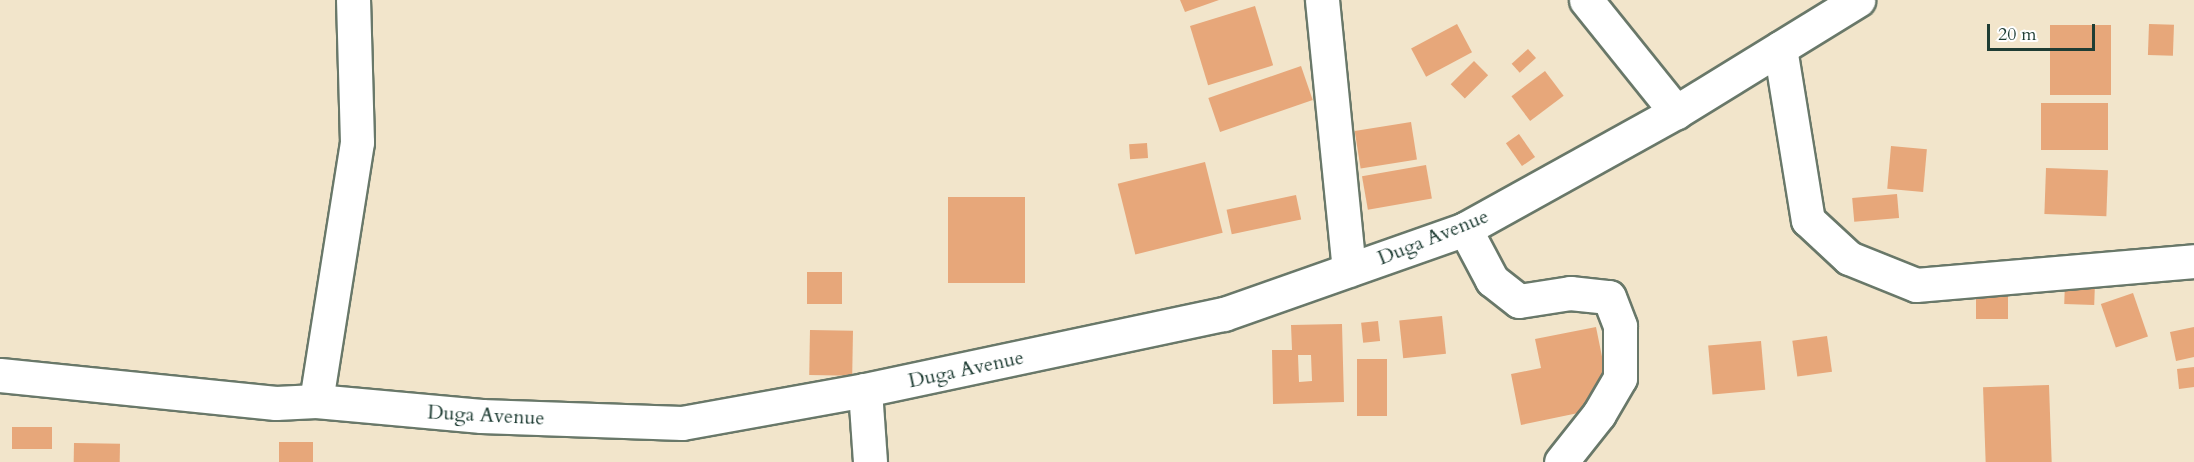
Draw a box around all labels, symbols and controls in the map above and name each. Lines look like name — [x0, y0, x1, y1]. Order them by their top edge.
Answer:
scale bar — [1990, 12, 2098, 50]
text: 20 m — [1998, 22, 2037, 47]
street label: Duga Avenue — [1374, 204, 1492, 270]
street label: Duga Avenue — [906, 345, 1026, 393]
street label: Duga Avenue — [427, 400, 545, 430]

